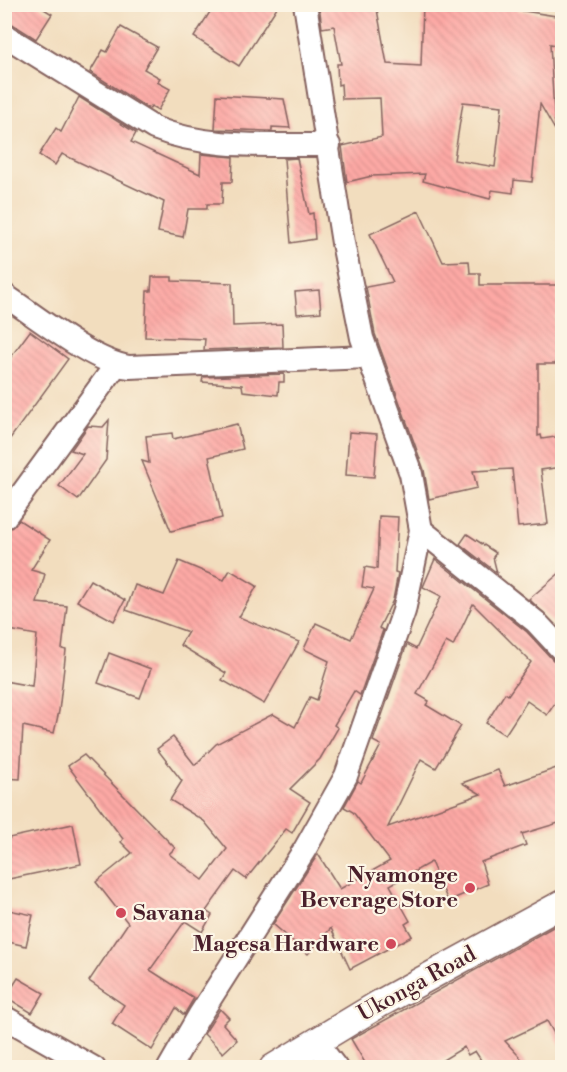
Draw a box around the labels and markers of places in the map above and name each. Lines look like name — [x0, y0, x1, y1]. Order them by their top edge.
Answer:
place label: Nyamonge Beverage Store — [300, 862, 458, 914]
marker: Nyamonge Beverage Store — [463, 881, 477, 895]
place label: Savana — [133, 900, 207, 927]
marker: Savana — [114, 906, 128, 920]
place label: Magesa Hardware — [193, 931, 379, 958]
marker: Magesa Hardware — [384, 937, 398, 951]

